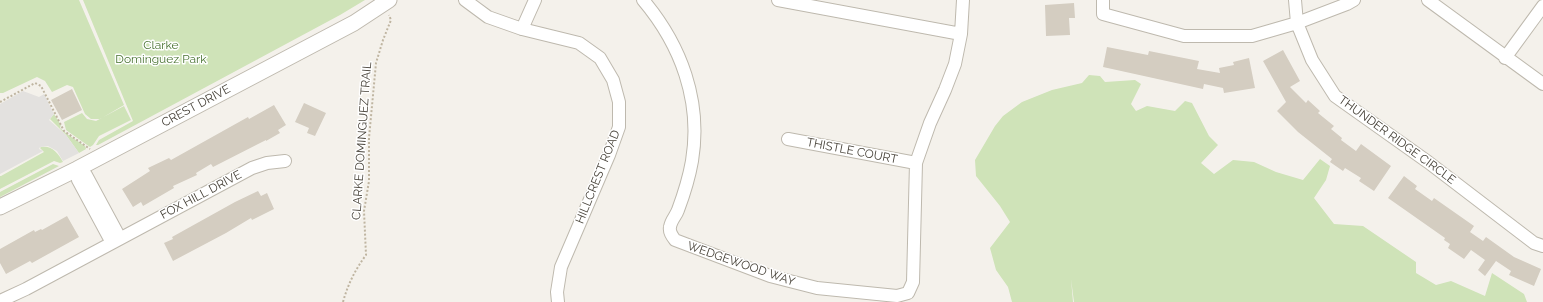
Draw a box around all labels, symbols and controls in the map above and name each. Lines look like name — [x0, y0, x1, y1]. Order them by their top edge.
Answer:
park label: Clarke Dominguez Park — [115, 38, 207, 66]
street label: CLARKE DOMINGUEZ TRAIL — [349, 61, 375, 221]
street label: CREST DRIVE — [159, 82, 233, 130]
street label: THUNDER RIDGE CIRCLE — [1336, 93, 1458, 187]
street label: HILLCREST ROAD — [573, 128, 623, 226]
street label: THISTLE COURT — [805, 135, 899, 167]
street label: FOX HILL DRIVE — [158, 168, 244, 222]
street label: WEDGEWOOD WAY — [685, 239, 797, 289]

